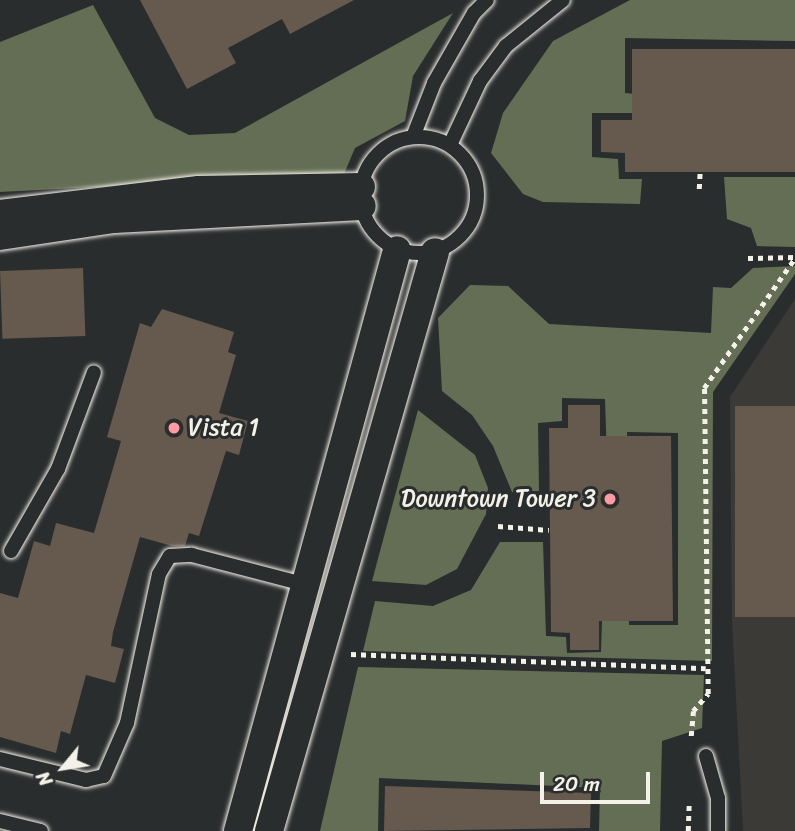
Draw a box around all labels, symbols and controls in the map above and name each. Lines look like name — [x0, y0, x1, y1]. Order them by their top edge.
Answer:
place label: Vista 1 — [188, 414, 259, 442]
marker: Vista 1 — [166, 420, 182, 436]
place label: Downtown Tower 3 — [401, 485, 596, 513]
marker: Downtown Tower 3 — [602, 491, 618, 507]
north arrow — [28, 733, 98, 803]
scale bar — [543, 758, 653, 802]
text: N — [27, 765, 62, 793]
text: 20 m — [553, 765, 600, 803]

